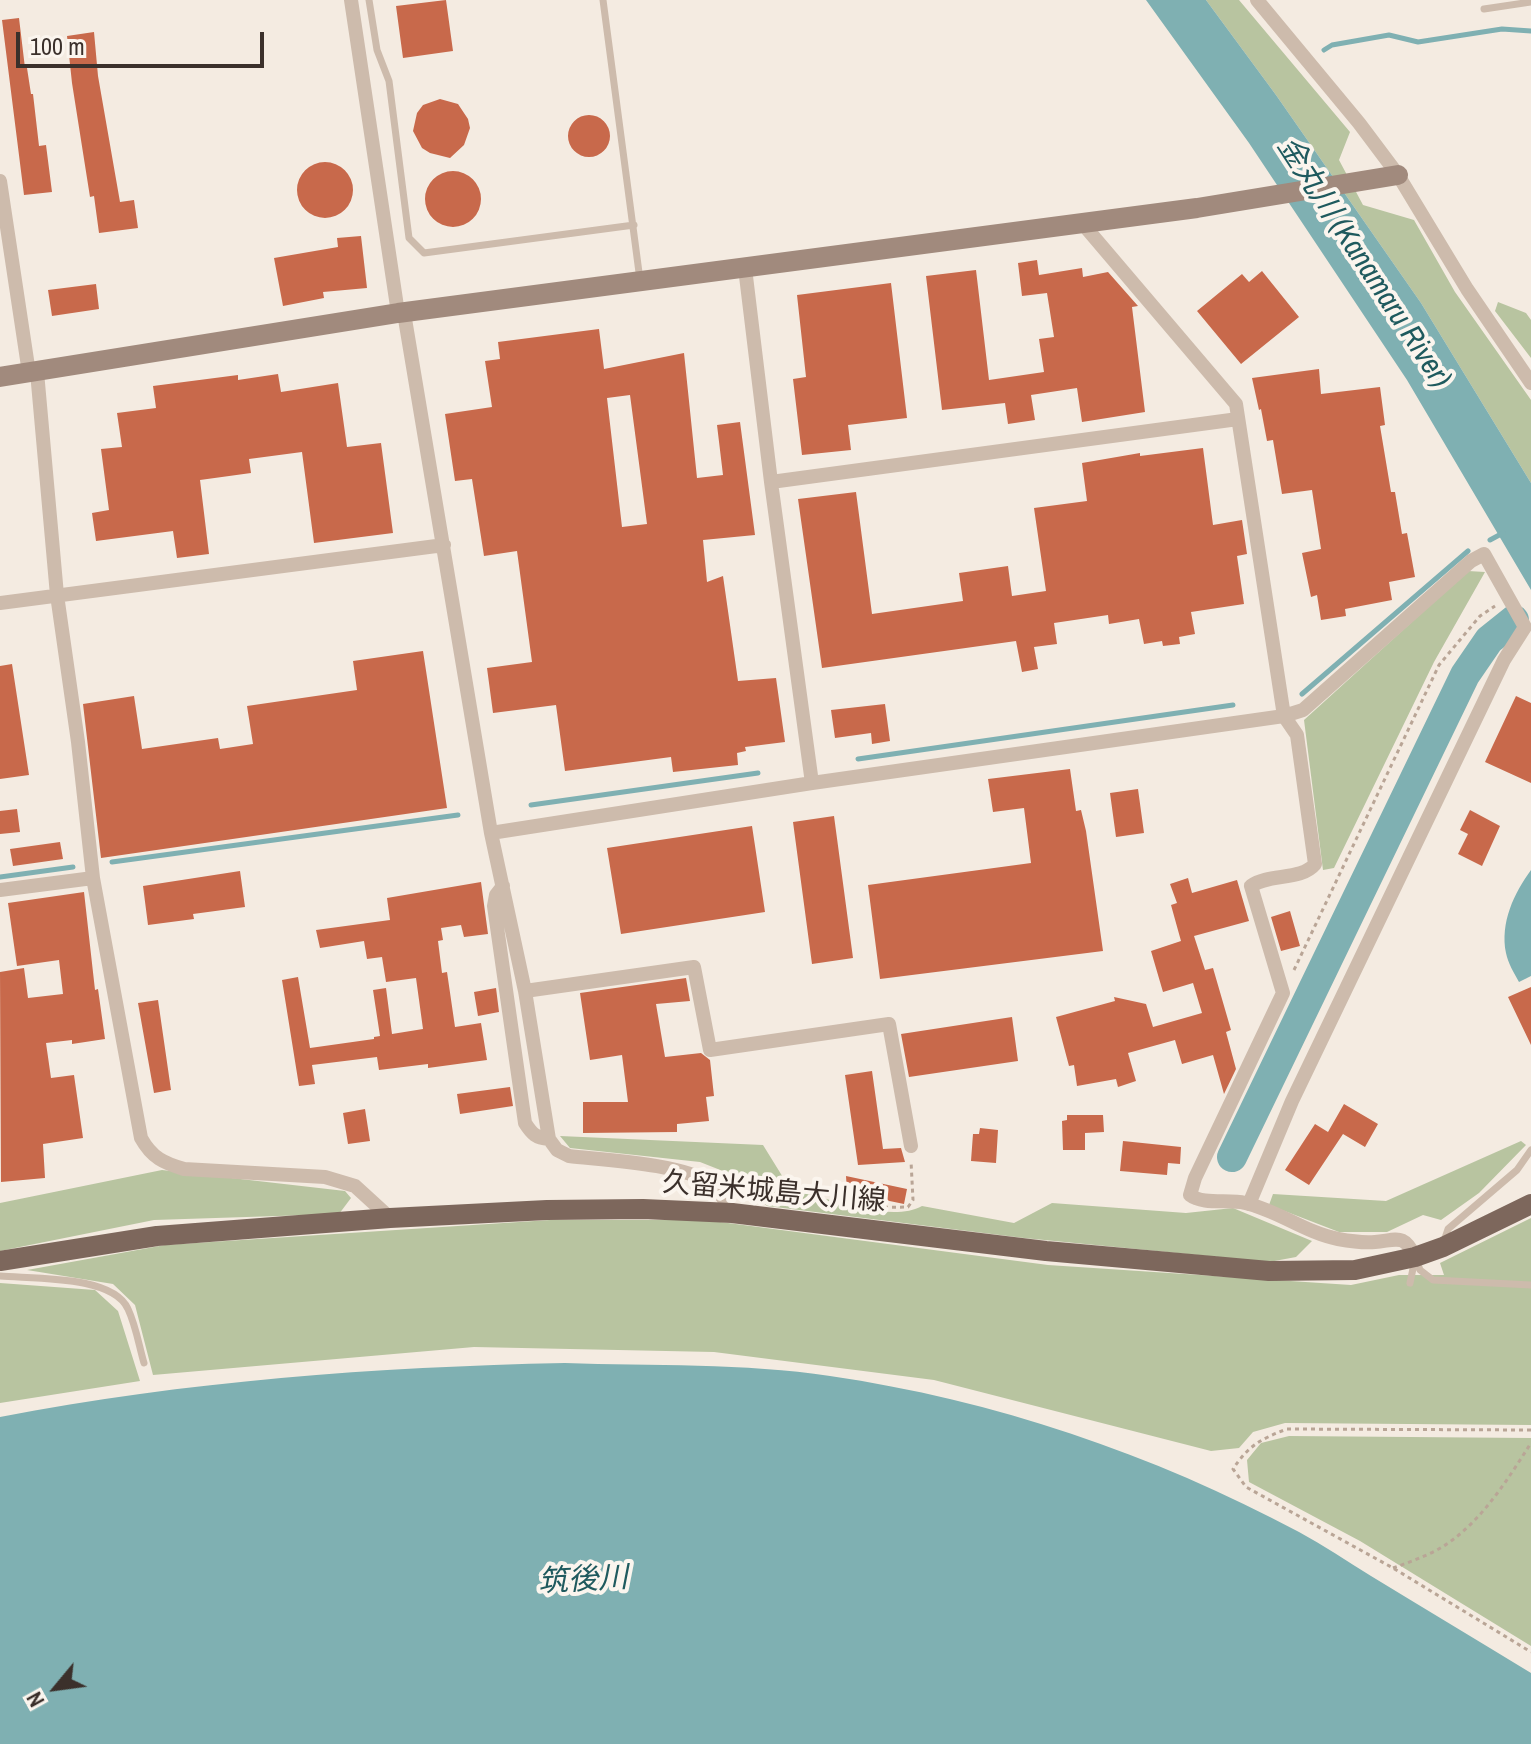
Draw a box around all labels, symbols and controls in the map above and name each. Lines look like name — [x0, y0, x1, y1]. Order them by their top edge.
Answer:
scale bar — [20, 16, 268, 66]
text: 100 m — [30, 30, 85, 62]
water label: 金丸川 (Kanamaru River) — [1268, 131, 1458, 395]
street label: 久留米城島大川線 — [661, 1167, 887, 1219]
water label: 筑後川 — [537, 1561, 629, 1601]
north arrow — [16, 1648, 96, 1728]
text: N — [19, 1687, 51, 1713]

